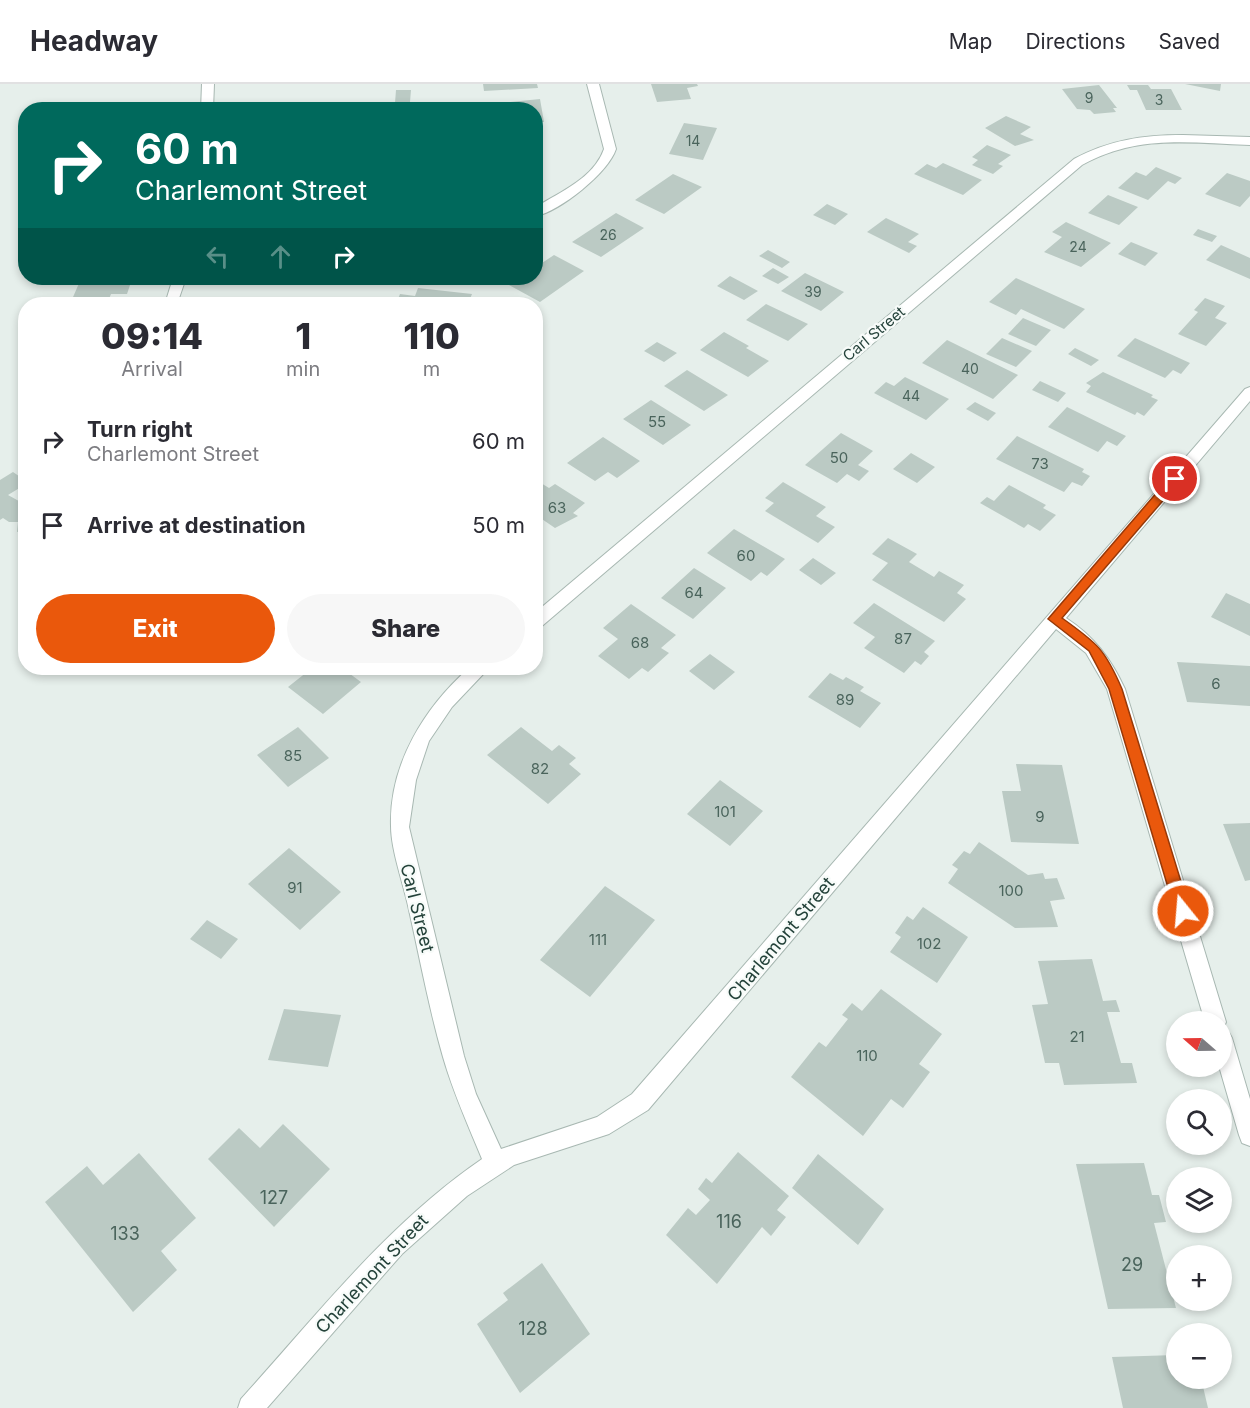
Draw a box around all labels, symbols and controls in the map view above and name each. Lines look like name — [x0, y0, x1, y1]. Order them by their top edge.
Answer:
text: Headway — [30, 24, 158, 58]
text: Map — [949, 29, 992, 54]
text: Directions — [1025, 29, 1126, 54]
text: Saved — [1159, 29, 1220, 54]
house number: 9 — [1085, 89, 1093, 106]
house number: 3 — [1155, 91, 1163, 108]
text: 60 m — [135, 123, 239, 174]
icon: right — [36, 126, 114, 204]
house number: 14 — [686, 132, 700, 149]
text: Charlemont Street — [135, 174, 367, 207]
house number: 26 — [599, 226, 617, 243]
house number: 24 — [1069, 238, 1087, 255]
icon: left — [201, 240, 234, 273]
icon: ahead — [264, 240, 297, 273]
icon: right — [327, 240, 360, 273]
house number: 39 — [804, 283, 822, 300]
street label: Carl Street — [839, 302, 909, 365]
text: 09:14 — [101, 314, 203, 358]
text: 1 — [295, 314, 311, 358]
text: 110 — [403, 314, 460, 358]
text: Arrival — [121, 357, 183, 381]
text: min — [286, 357, 320, 381]
text: m — [423, 357, 440, 381]
house number: 40 — [961, 360, 979, 377]
house number: 44 — [902, 387, 920, 404]
house number: 55 — [648, 412, 666, 431]
text: Turn right — [87, 416, 193, 442]
icon: right — [36, 425, 69, 458]
text: 60 m — [472, 428, 525, 454]
text: Charlemont Street — [87, 442, 259, 466]
house number: 50 — [830, 448, 848, 467]
pin — [1149, 453, 1200, 504]
house number: 73 — [1031, 454, 1049, 473]
icon: arrive — [1158, 462, 1191, 495]
house number: 63 — [548, 498, 566, 517]
icon: arrive — [36, 509, 69, 542]
text: Arrive at destination — [87, 512, 306, 538]
text: 50 m — [472, 512, 525, 538]
house number: 60 — [737, 546, 755, 565]
house number: 64 — [685, 583, 704, 602]
button: Exit — [36, 594, 275, 663]
button: Share — [287, 594, 525, 663]
house number: 87 — [894, 629, 912, 648]
house number: 68 — [631, 633, 649, 652]
house number: 6 — [1211, 674, 1221, 693]
house number: 89 — [836, 690, 854, 709]
house number: 85 — [284, 746, 302, 765]
house number: 82 — [531, 759, 549, 778]
house number: 101 — [714, 802, 736, 821]
house number: 9 — [1035, 807, 1045, 826]
street label: Carl Street — [396, 861, 439, 954]
street label: Charlemont Street — [723, 873, 838, 1005]
house number: 91 — [287, 878, 303, 897]
position arrow — [1151, 879, 1215, 943]
house number: 100 — [998, 881, 1024, 900]
house number: 111 — [589, 930, 607, 949]
house number: 102 — [917, 934, 941, 953]
north arrow — [1166, 1011, 1232, 1077]
map controls — [1166, 1011, 1232, 1389]
house number: 21 — [1069, 1027, 1085, 1046]
house number: 110 — [856, 1046, 878, 1065]
button: search — [1166, 1089, 1232, 1155]
button: layers — [1166, 1167, 1232, 1233]
house number: 127 — [260, 1187, 288, 1208]
street label: Charlemont Street — [311, 1210, 432, 1337]
house number: 116 — [716, 1211, 742, 1232]
house number: 133 — [110, 1223, 140, 1244]
button: + — [1166, 1245, 1232, 1311]
house number: 29 — [1121, 1254, 1143, 1275]
house number: 128 — [518, 1318, 548, 1339]
button: − — [1166, 1323, 1232, 1389]

